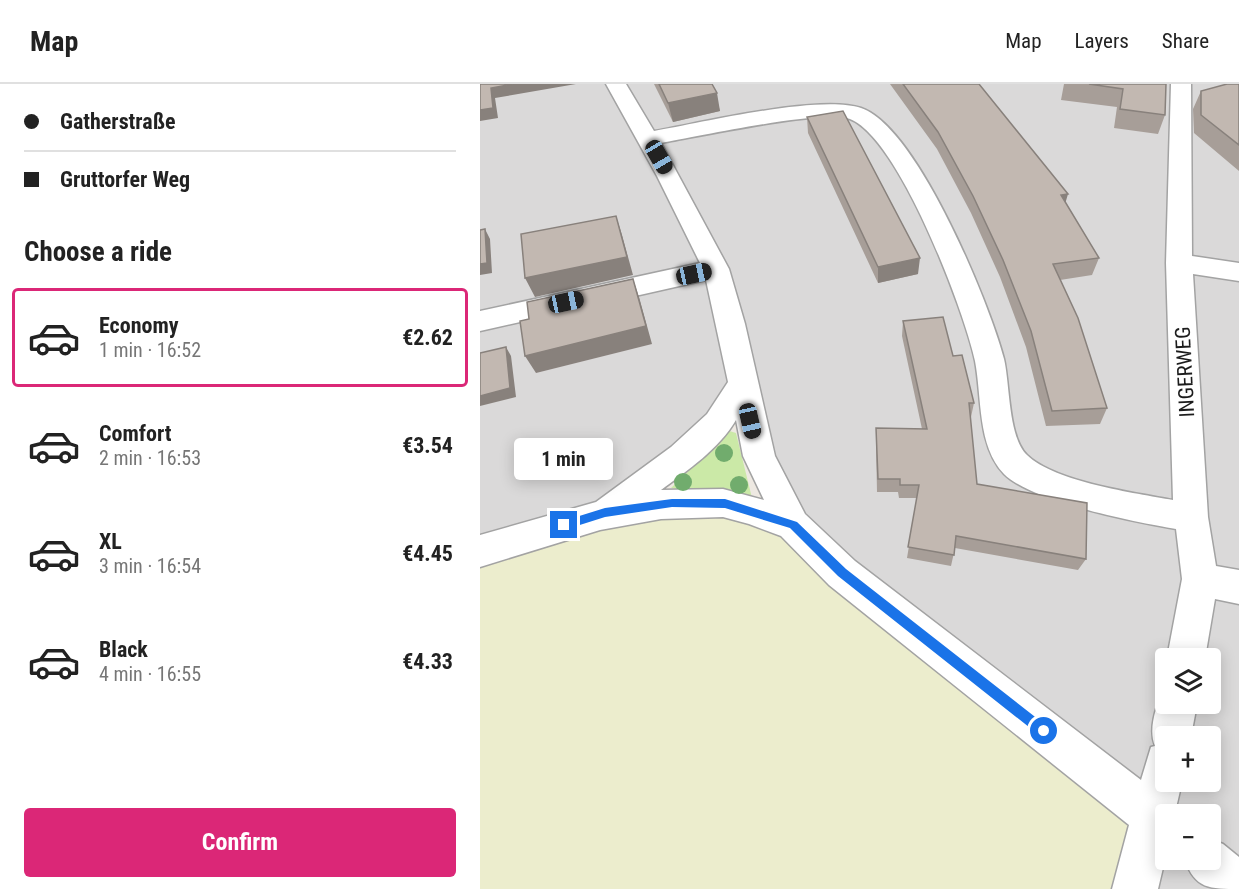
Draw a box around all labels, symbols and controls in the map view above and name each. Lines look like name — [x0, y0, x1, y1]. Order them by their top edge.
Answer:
text: Map — [30, 25, 78, 58]
text: Map — [1005, 29, 1042, 53]
text: Layers — [1075, 29, 1129, 53]
text: Share — [1162, 29, 1209, 53]
text: Gatherstraße — [60, 109, 176, 134]
car — [642, 137, 676, 177]
text: Gruttorfer Weg — [60, 167, 190, 192]
text: Choose a ride — [24, 236, 172, 268]
car — [675, 261, 713, 287]
car — [547, 289, 585, 315]
icon: car — [27, 311, 81, 365]
text: Economy — [99, 313, 179, 338]
text: €2.62 — [402, 325, 453, 350]
street label: INGERWEG — [1171, 326, 1199, 418]
text: 1 min · 16:52 — [99, 338, 201, 362]
car — [737, 401, 763, 441]
icon: car — [27, 419, 81, 473]
text: Comfort — [99, 421, 172, 446]
text: €3.54 — [402, 433, 453, 458]
callout: 1 min — [514, 438, 614, 480]
text: 2 min · 16:53 — [99, 446, 201, 470]
text: 1 min — [541, 447, 586, 471]
route end — [550, 511, 577, 538]
icon: car — [27, 527, 81, 581]
text: XL — [99, 529, 122, 554]
text: €4.45 — [402, 541, 453, 566]
text: 3 min · 16:54 — [99, 554, 201, 578]
icon: car — [27, 635, 81, 689]
text: Black — [99, 637, 148, 662]
map controls — [1155, 648, 1221, 870]
button: layers — [1155, 648, 1221, 714]
text: €4.33 — [402, 649, 453, 674]
text: 4 min · 16:55 — [99, 662, 201, 686]
route start — [1030, 717, 1057, 744]
button: + — [1155, 726, 1221, 792]
button: − — [1155, 804, 1221, 870]
button: Confirm — [24, 808, 456, 877]

